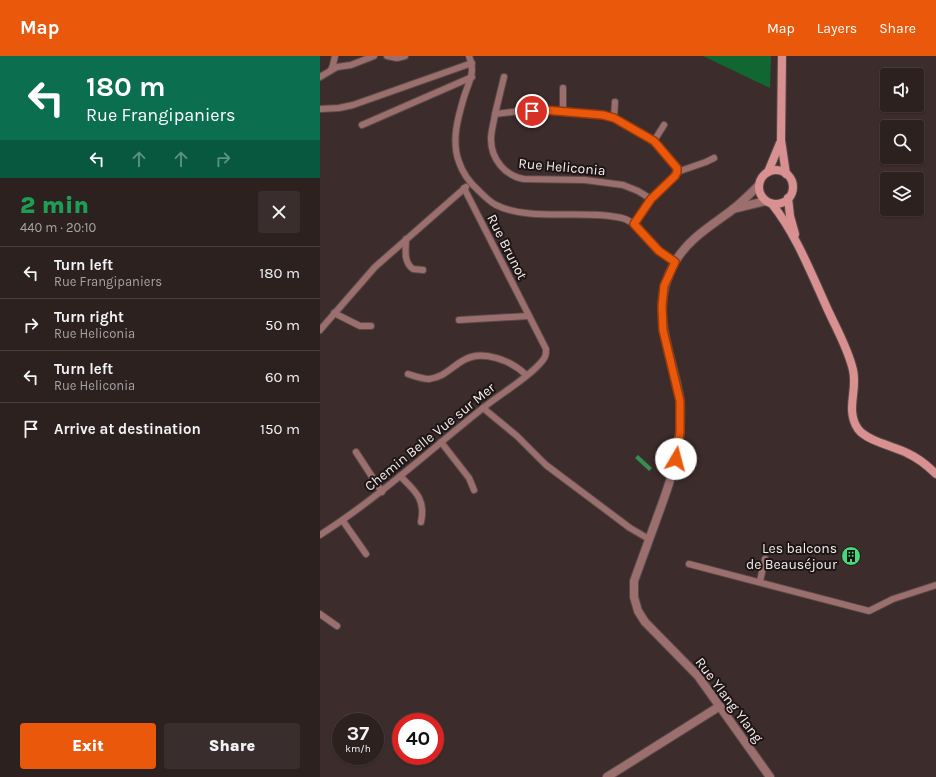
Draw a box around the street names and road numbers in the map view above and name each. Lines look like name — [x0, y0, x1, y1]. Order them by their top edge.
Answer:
street label: Rue Heliconia — [518, 155, 606, 179]
street label: Rue Brunot — [483, 211, 531, 283]
street label: Chemin Belle Vue sur Mer — [361, 379, 499, 495]
street label: Rue Ylang Ylang — [691, 654, 767, 746]

